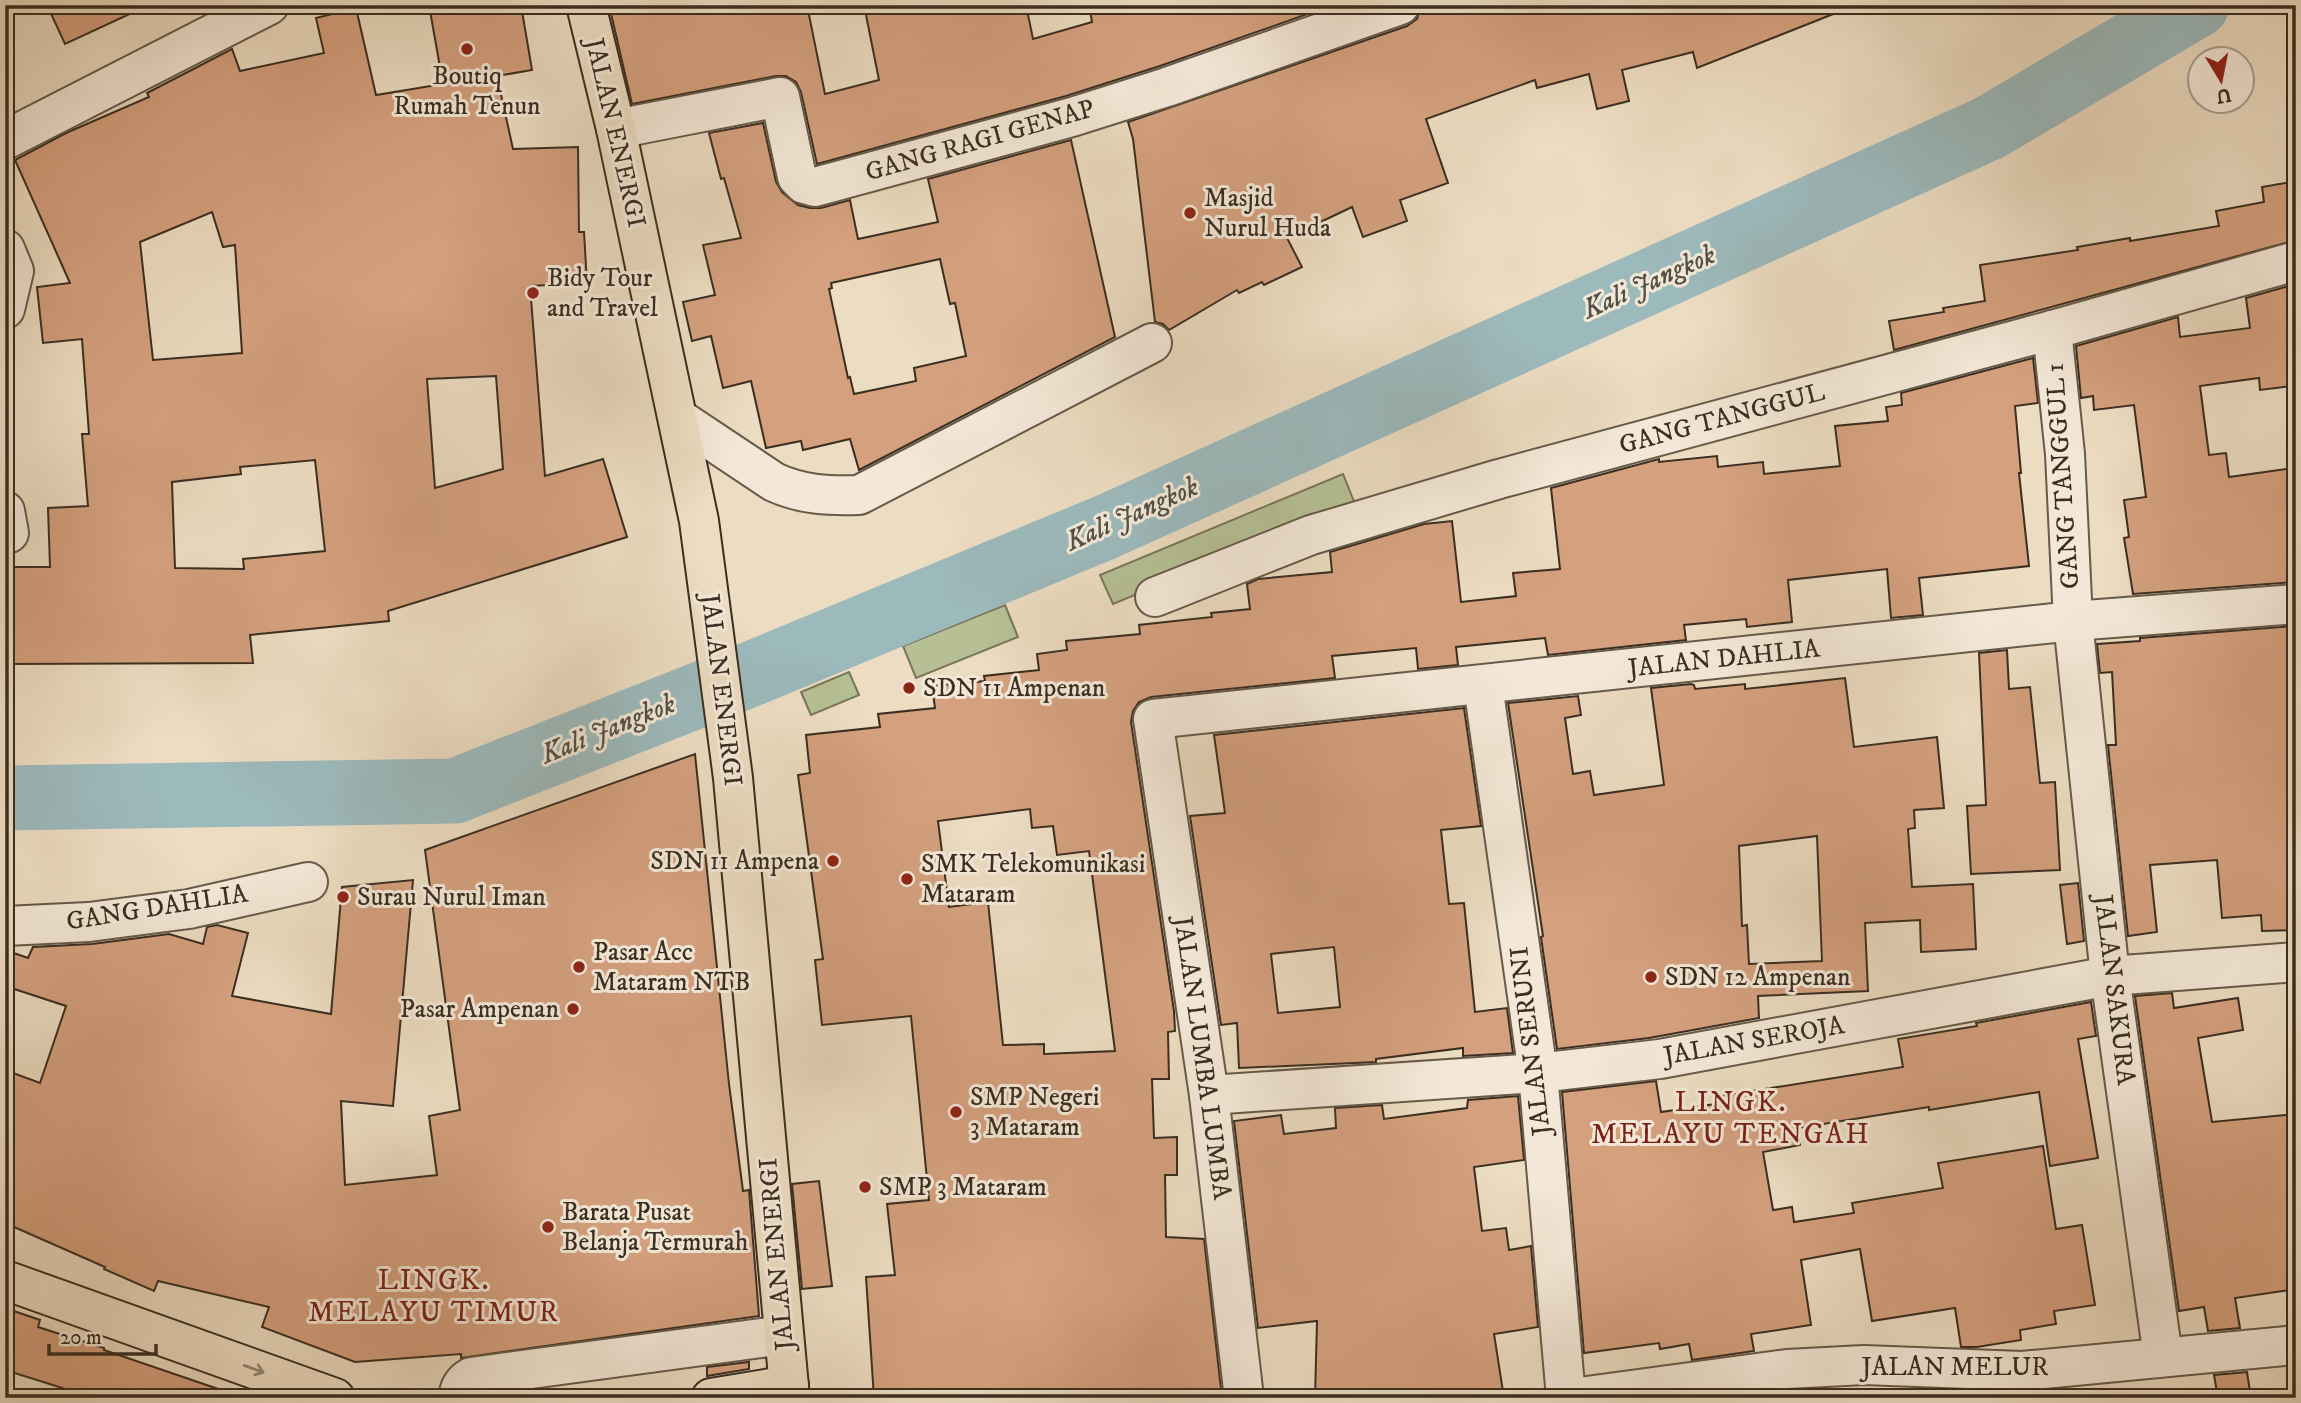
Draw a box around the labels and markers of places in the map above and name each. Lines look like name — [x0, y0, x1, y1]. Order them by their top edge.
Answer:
marker: Boutiq Rumah Tenun — [459, 41, 475, 57]
place label: Boutiq Rumah Tenun — [393, 60, 541, 123]
place label: Masjid Nurul Huda — [1204, 182, 1331, 245]
marker: Masjid Nurul Huda — [1182, 205, 1198, 221]
place label: Bidy Tour and Travel — [547, 262, 658, 325]
marker: Bidy Tour and Travel — [525, 285, 541, 301]
place label: SDN 11 Ampenan — [923, 672, 1106, 705]
marker: SDN 11 Ampenan — [901, 680, 917, 696]
place label: SDN 11 Ampena — [650, 845, 819, 878]
place label: SMK Telekomunikasi Mataram — [921, 848, 1145, 911]
marker: SDN 11 Ampena — [825, 853, 841, 869]
marker: SMK Telekomunikasi Mataram — [899, 871, 915, 887]
place label: Surau Nurul Iman — [357, 881, 546, 914]
marker: Surau Nurul Iman — [335, 889, 351, 905]
place label: Pasar Acc Mataram NTB — [593, 936, 751, 999]
marker: Pasar Acc Mataram NTB — [571, 959, 587, 975]
place label: SDN 12 Ampenan — [1665, 961, 1851, 994]
marker: SDN 12 Ampenan — [1643, 969, 1659, 985]
place label: Pasar Ampenan — [400, 993, 559, 1026]
marker: Pasar Ampenan — [565, 1001, 581, 1017]
place label: SMP Negeri 3 Mataram — [970, 1081, 1099, 1144]
marker: SMP Negeri 3 Mataram — [948, 1104, 964, 1120]
place label: SMP 3 Mataram — [879, 1171, 1047, 1204]
marker: SMP 3 Mataram — [857, 1179, 873, 1195]
place label: Barata Pusat Belanja Termurah — [562, 1196, 749, 1259]
marker: Barata Pusat Belanja Termurah — [540, 1219, 556, 1235]

